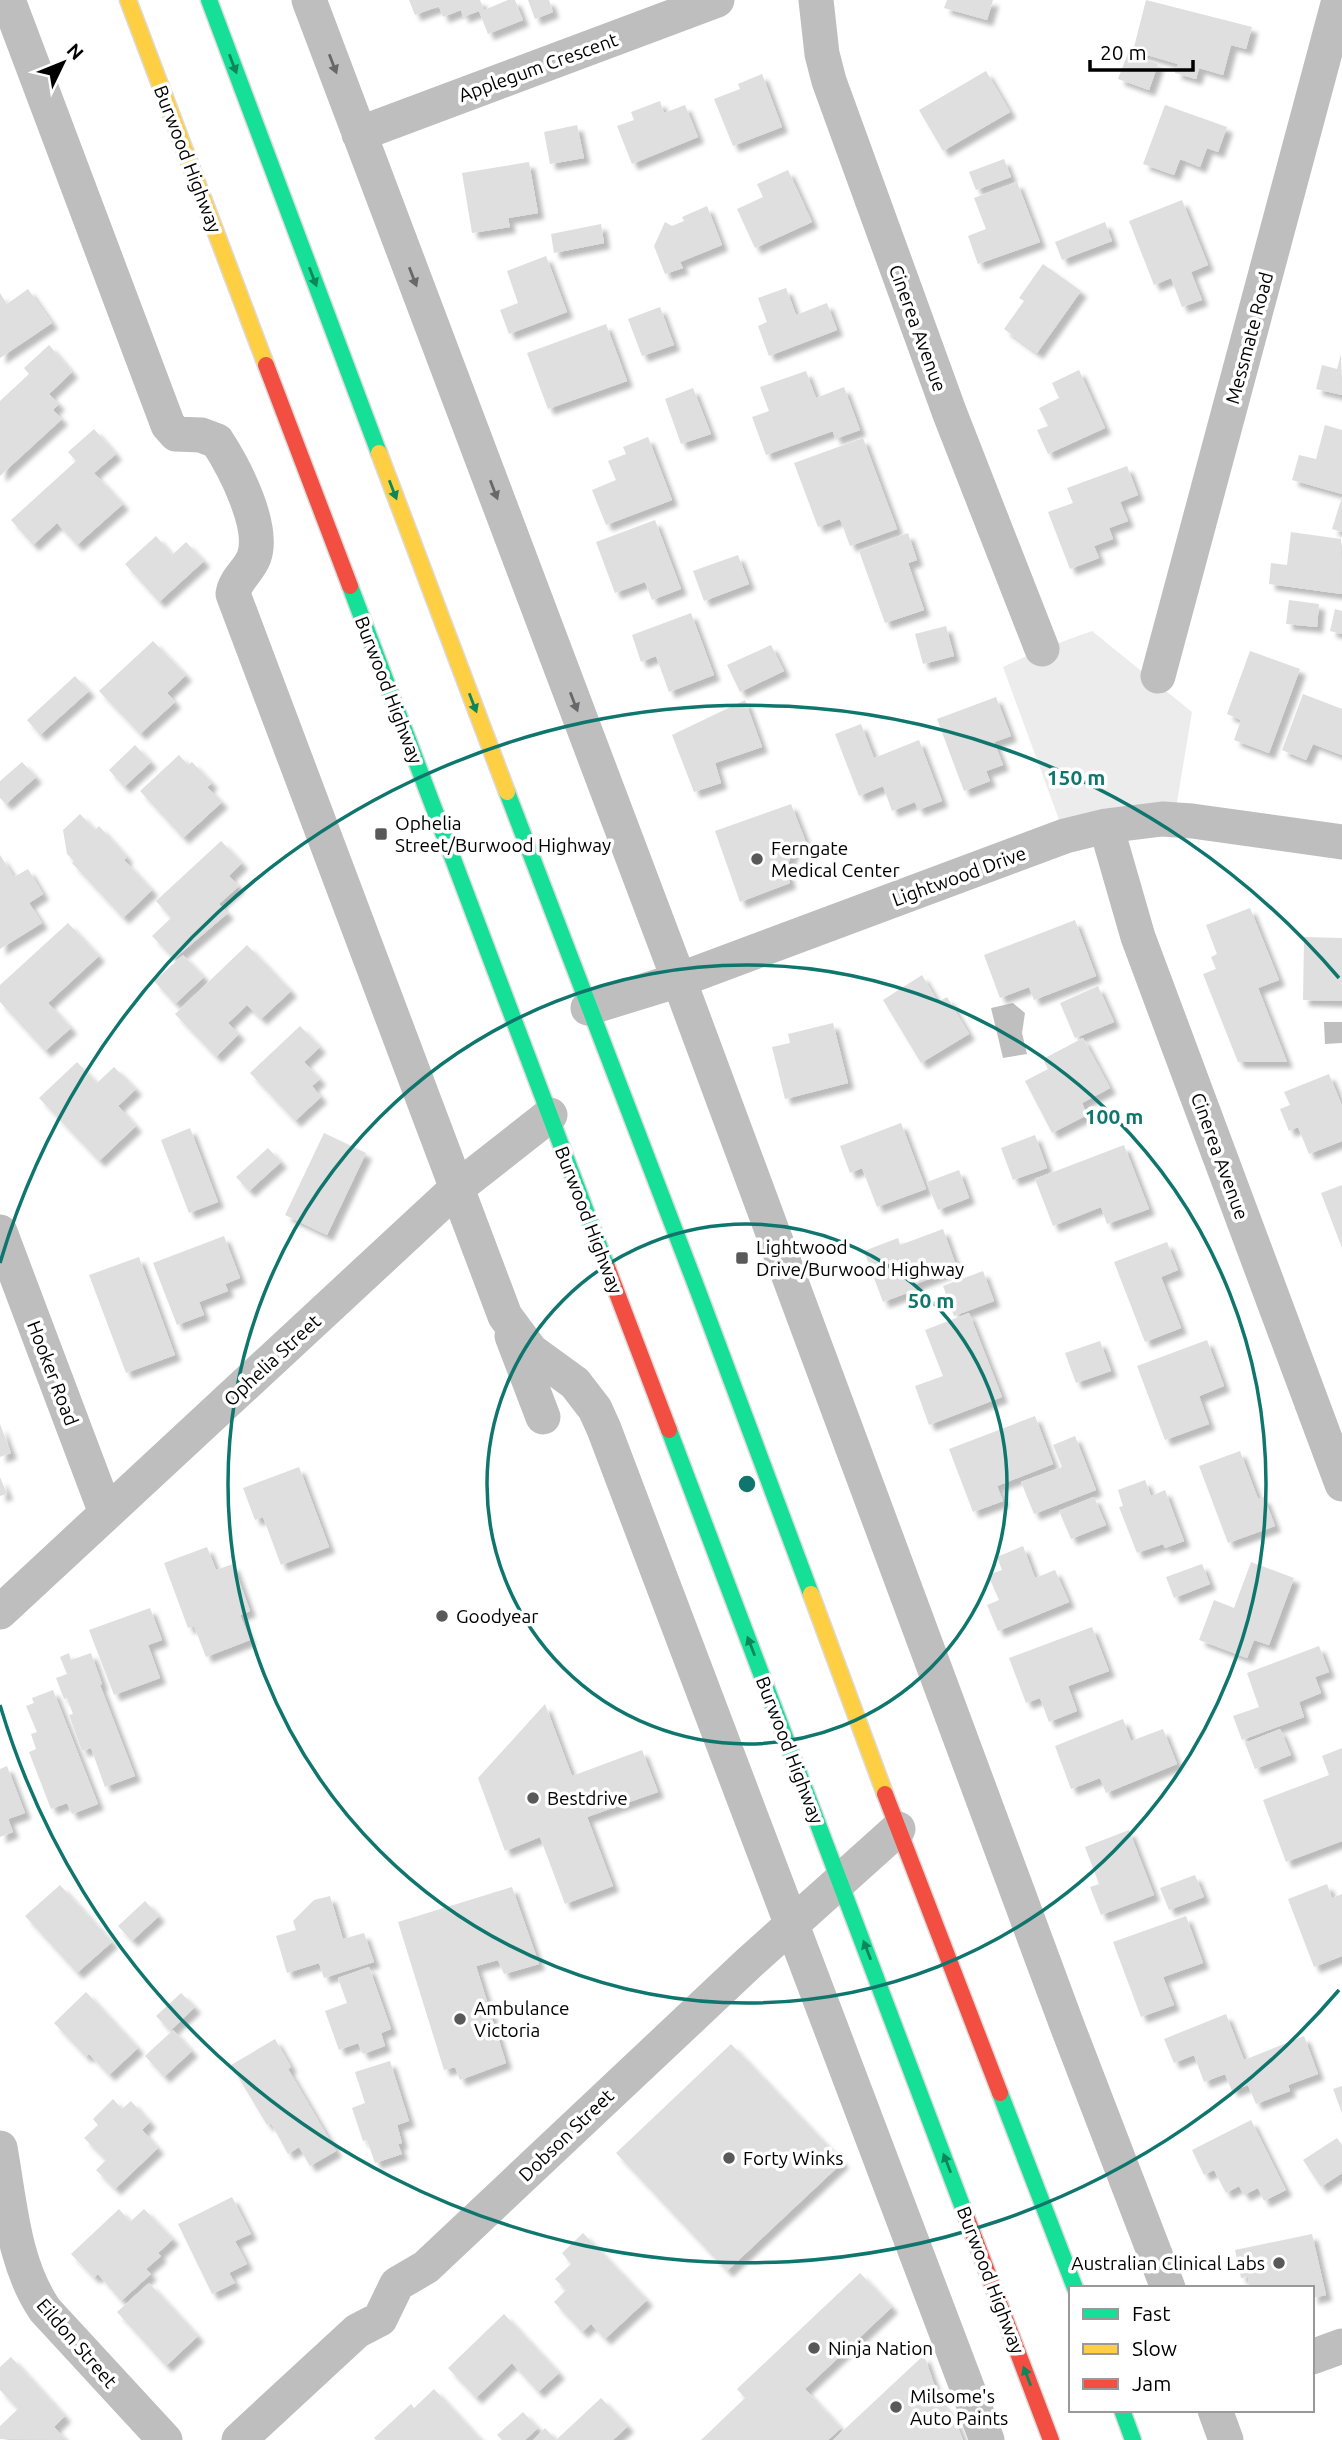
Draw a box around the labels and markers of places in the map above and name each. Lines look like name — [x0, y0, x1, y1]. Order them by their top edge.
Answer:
place label: Ophelia Street/Burwood Highway — [395, 812, 611, 856]
marker: Ophelia Street/Burwood Highway — [373, 826, 389, 842]
place label: Ferngate Medical Center — [771, 837, 900, 881]
marker: Ferngate Medical Center — [749, 851, 765, 867]
place label: Lightwood Drive/Burwood Highway — [756, 1236, 964, 1280]
marker: Lightwood Drive/Burwood Highway — [734, 1250, 750, 1266]
centre of rings — [735, 1472, 759, 1496]
place label: Goodyear — [456, 1605, 539, 1627]
marker: Goodyear — [434, 1608, 450, 1624]
place label: Bestdrive — [547, 1787, 628, 1809]
marker: Bestdrive — [525, 1790, 541, 1806]
place label: Ambulance Victoria — [474, 1997, 570, 2041]
marker: Ambulance Victoria — [452, 2011, 468, 2027]
place label: Forty Winks — [743, 2147, 844, 2169]
marker: Forty Winks — [721, 2150, 737, 2166]
place label: Australian Clinical Labs — [1071, 2252, 1265, 2274]
marker: Australian Clinical Labs — [1271, 2255, 1287, 2271]
place label: Ninja Nation — [828, 2337, 933, 2359]
marker: Ninja Nation — [806, 2340, 822, 2356]
place label: Milsome's Auto Paints — [910, 2385, 1008, 2429]
marker: Milsome's Auto Paints — [888, 2399, 904, 2415]

